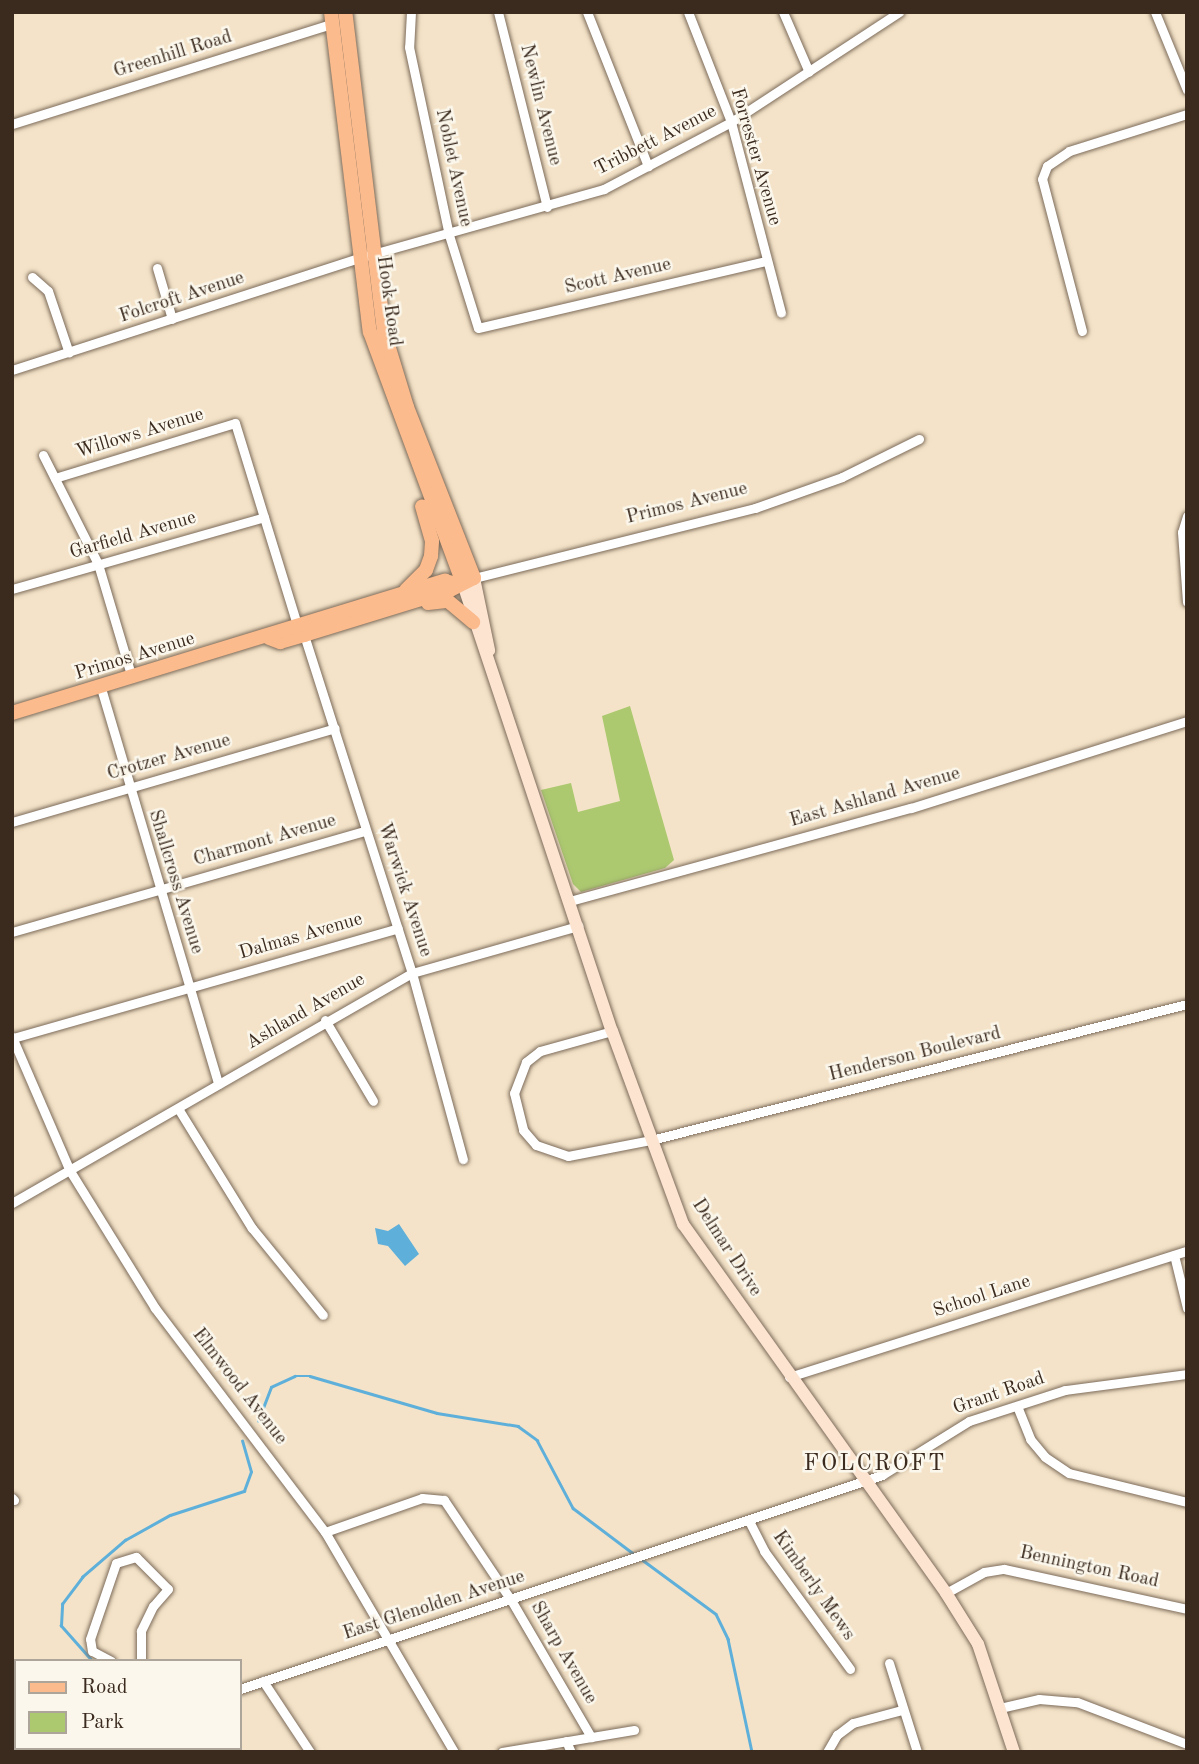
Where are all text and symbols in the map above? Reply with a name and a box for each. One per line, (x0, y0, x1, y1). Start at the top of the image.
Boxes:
street label: Greenhill Road (111, 26, 235, 84)
street label: Newlin Avenue (514, 42, 566, 168)
street label: Forrester Avenue (724, 85, 786, 229)
street label: Tribbett Avenue (591, 101, 721, 181)
street label: Noblet Avenue (429, 107, 477, 229)
street label: Hook Road (370, 254, 406, 348)
street label: Scott Avenue (563, 254, 673, 300)
street label: Folcroft Avenue (117, 267, 247, 329)
street label: Willows Avenue (73, 404, 207, 464)
street label: Primos Avenue (624, 478, 750, 530)
street label: Garfield Avenue (67, 507, 199, 565)
street label: Primos Avenue (72, 628, 198, 686)
street label: Crotzer Avenue (105, 730, 233, 786)
street label: East Ashland Avenue (787, 763, 963, 833)
street label: Shallcross Avenue (142, 807, 208, 957)
street label: Charmont Avenue (191, 810, 339, 872)
street label: Warwick Avenue (372, 820, 436, 960)
street label: Dalmas Avenue (236, 908, 366, 966)
street label: Ashland Avenue (243, 969, 369, 1055)
street label: Henderson Boulevard (826, 1023, 1004, 1087)
street label: Delmar Drive (686, 1195, 766, 1301)
street label: School Lane (931, 1271, 1033, 1323)
street label: Elmwood Avenue (186, 1324, 292, 1450)
street label: Grant Road (950, 1368, 1048, 1420)
district label: FOLCROFT (804, 1450, 946, 1478)
street label: Kimberly Mews (767, 1527, 859, 1645)
street label: Bennington Road (1017, 1542, 1161, 1594)
street label: East Glenolden Avenue (340, 1566, 528, 1646)
street label: Sharp Avenue (524, 1598, 602, 1708)
legend (14, 1659, 242, 1750)
text: Road (81, 1677, 128, 1698)
text: Park (81, 1712, 124, 1733)

